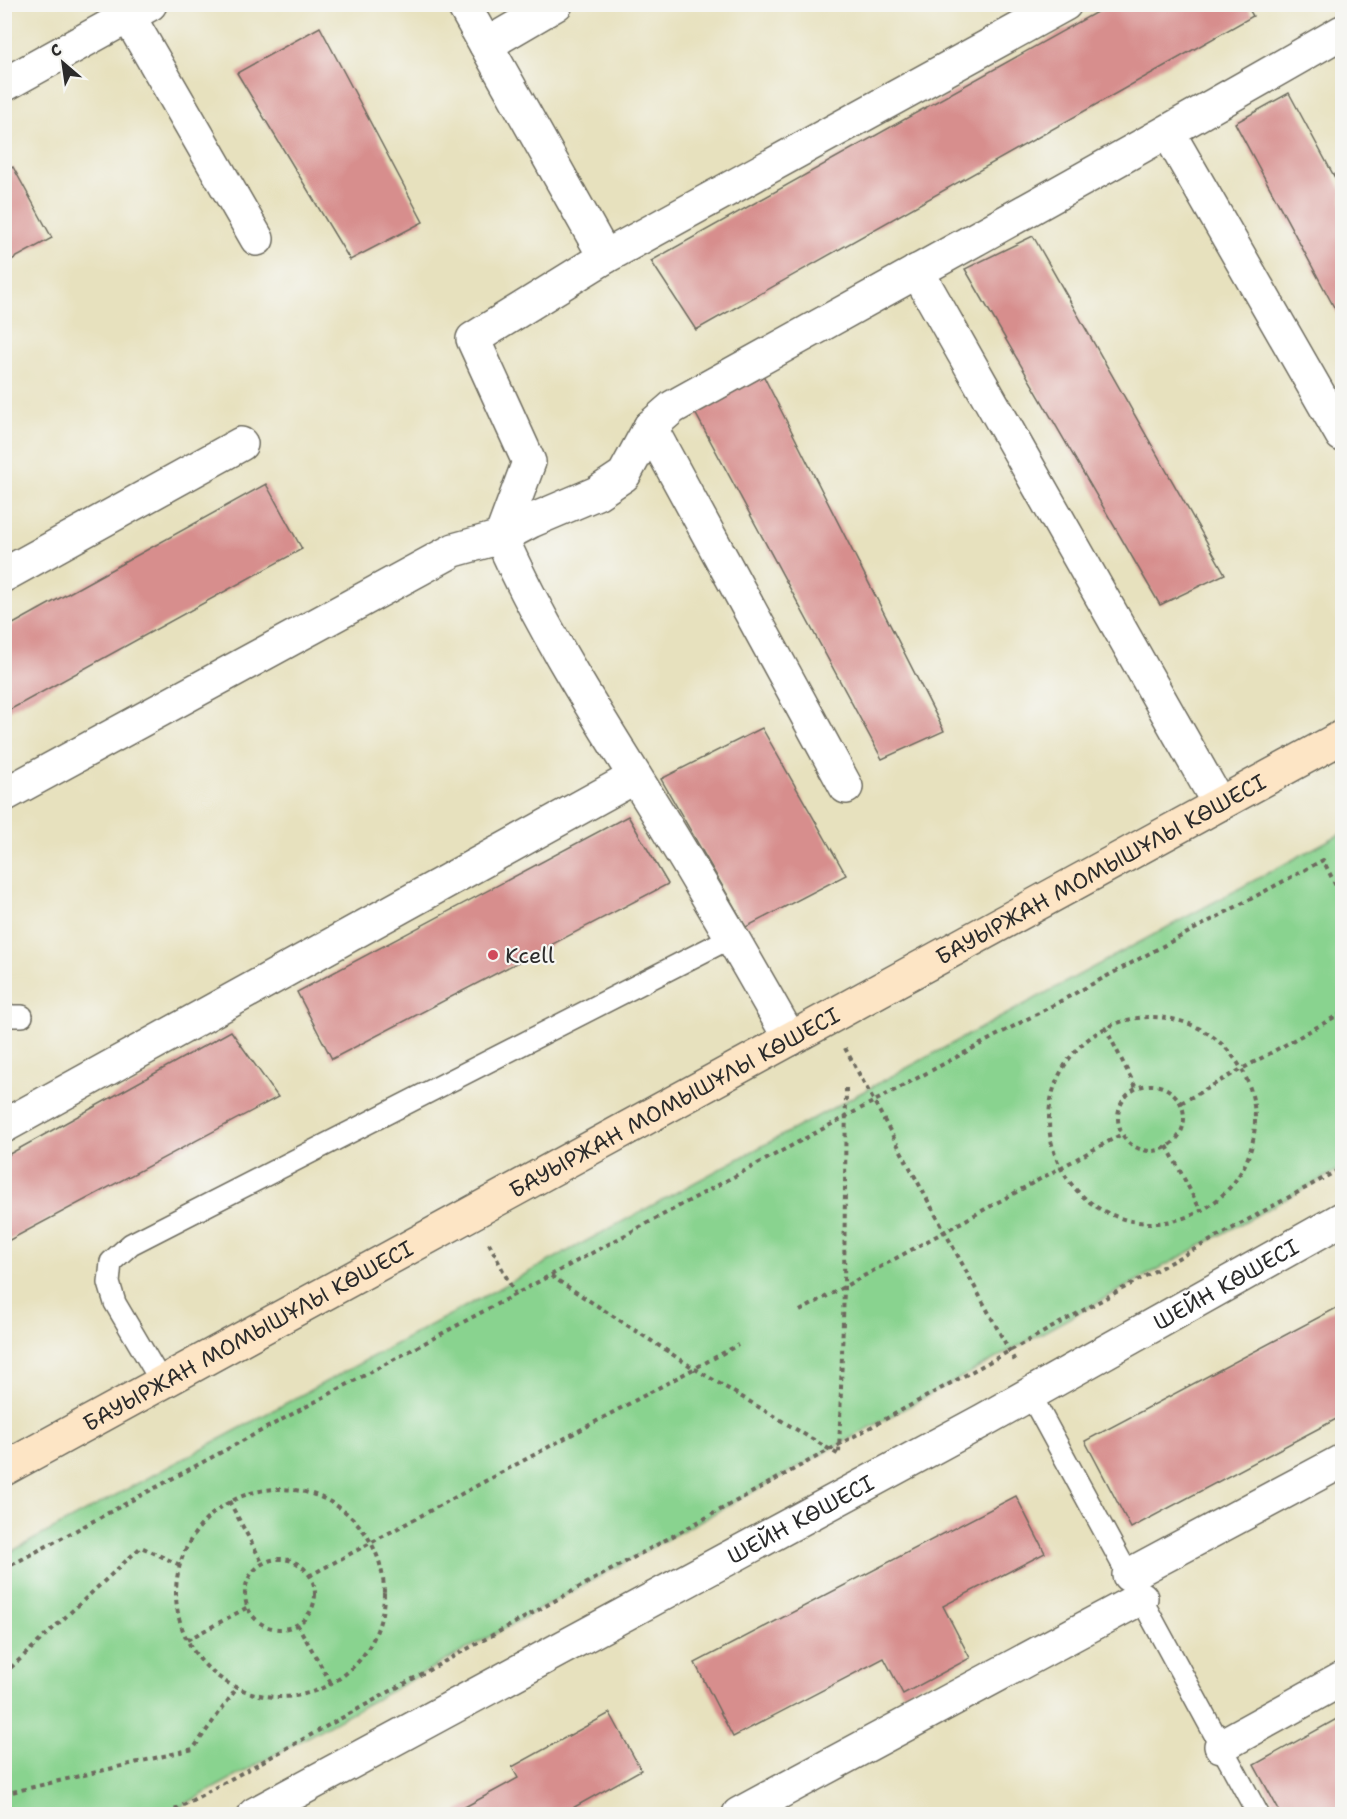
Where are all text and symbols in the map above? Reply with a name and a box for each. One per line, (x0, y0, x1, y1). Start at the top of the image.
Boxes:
north arrow (33, 33, 93, 93)
text: С (47, 39, 66, 62)
street label: БАУЫРЖАН МОМЫШҰЛЫ КӨШЕСІ (930, 767, 1271, 971)
place label: Kcell (505, 941, 555, 970)
marker: Kcell (486, 948, 500, 962)
street label: БАУЫРЖАН МОМЫШҰЛЫ КӨШЕСІ (504, 1000, 844, 1204)
street label: ШЕЙН КӨШЕСІ (1148, 1232, 1304, 1337)
street label: БАУЫРЖАН МОМЫШҰЛЫ КӨШЕСІ (78, 1234, 418, 1438)
street label: ШЕЙН КӨШЕСІ (722, 1468, 879, 1571)

